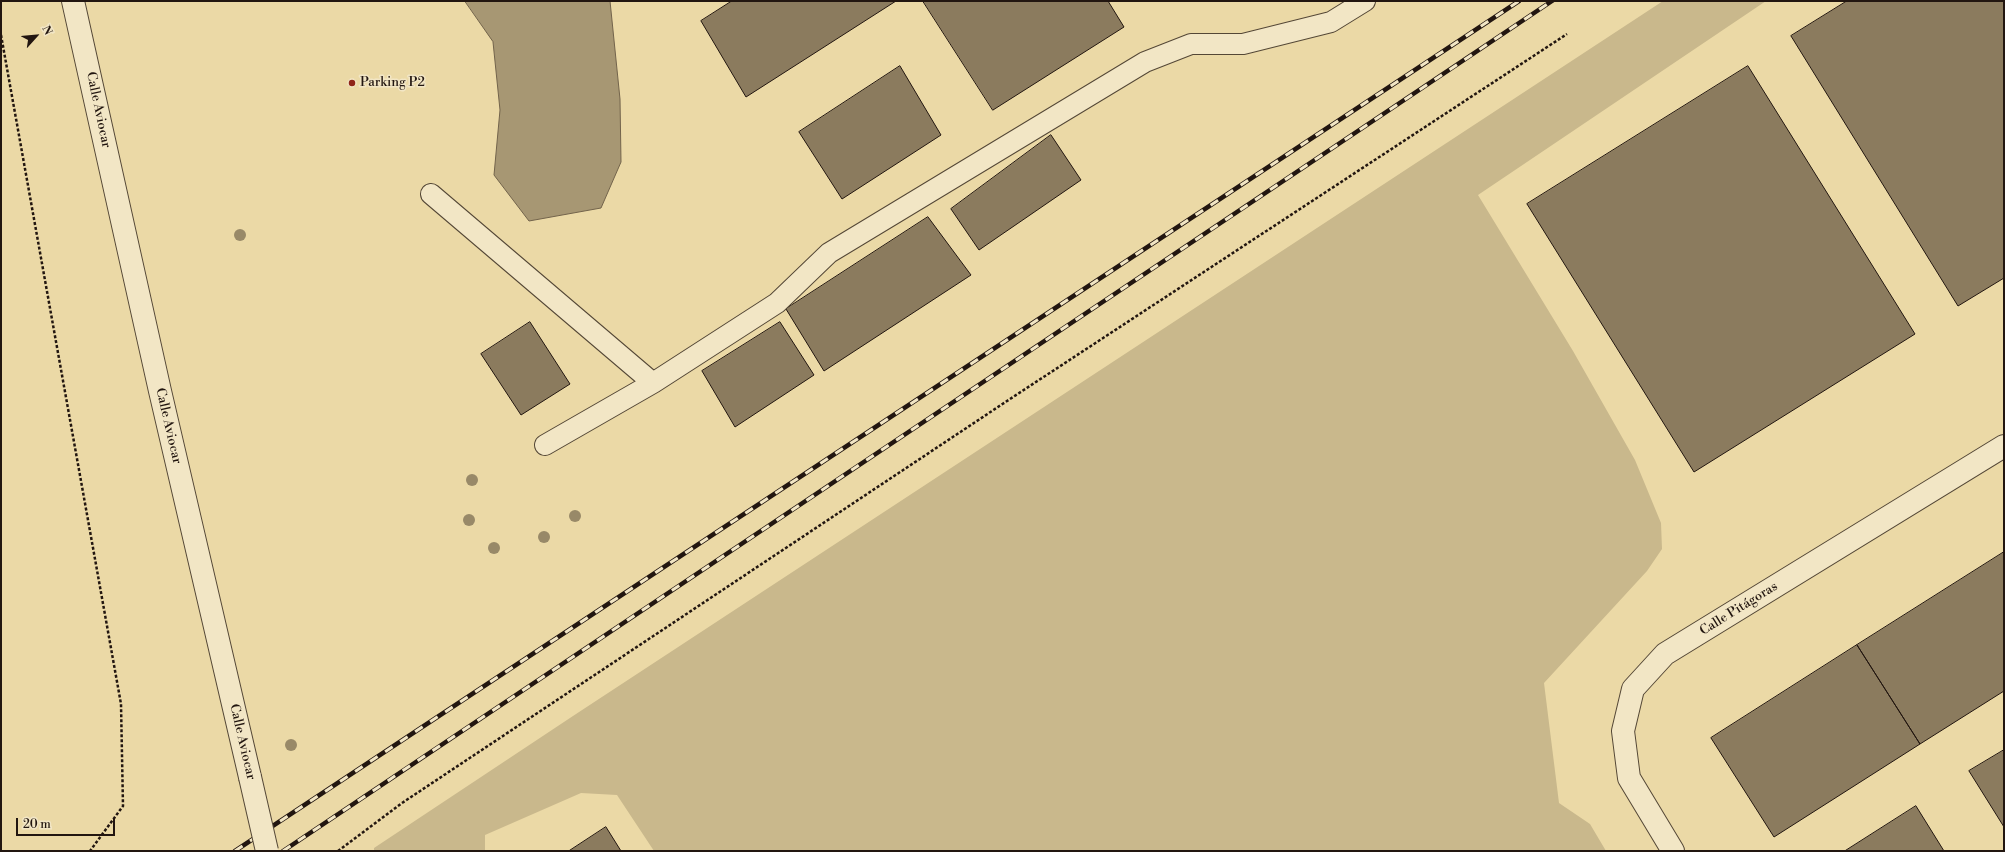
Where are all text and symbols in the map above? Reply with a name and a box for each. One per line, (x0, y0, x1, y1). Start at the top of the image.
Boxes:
north arrow (16, 16, 56, 56)
text: N (38, 23, 55, 38)
street label: Calle Aviocar (82, 70, 114, 150)
place label: Parking P2 (360, 75, 425, 91)
marker: Parking P2 (347, 78, 357, 88)
street label: Calle Aviocar (152, 386, 184, 466)
street label: Calle Pitágoras (1697, 579, 1781, 639)
street label: Calle Aviocar (226, 702, 258, 782)
scale bar (18, 810, 117, 836)
text: 20 m (23, 817, 51, 832)

